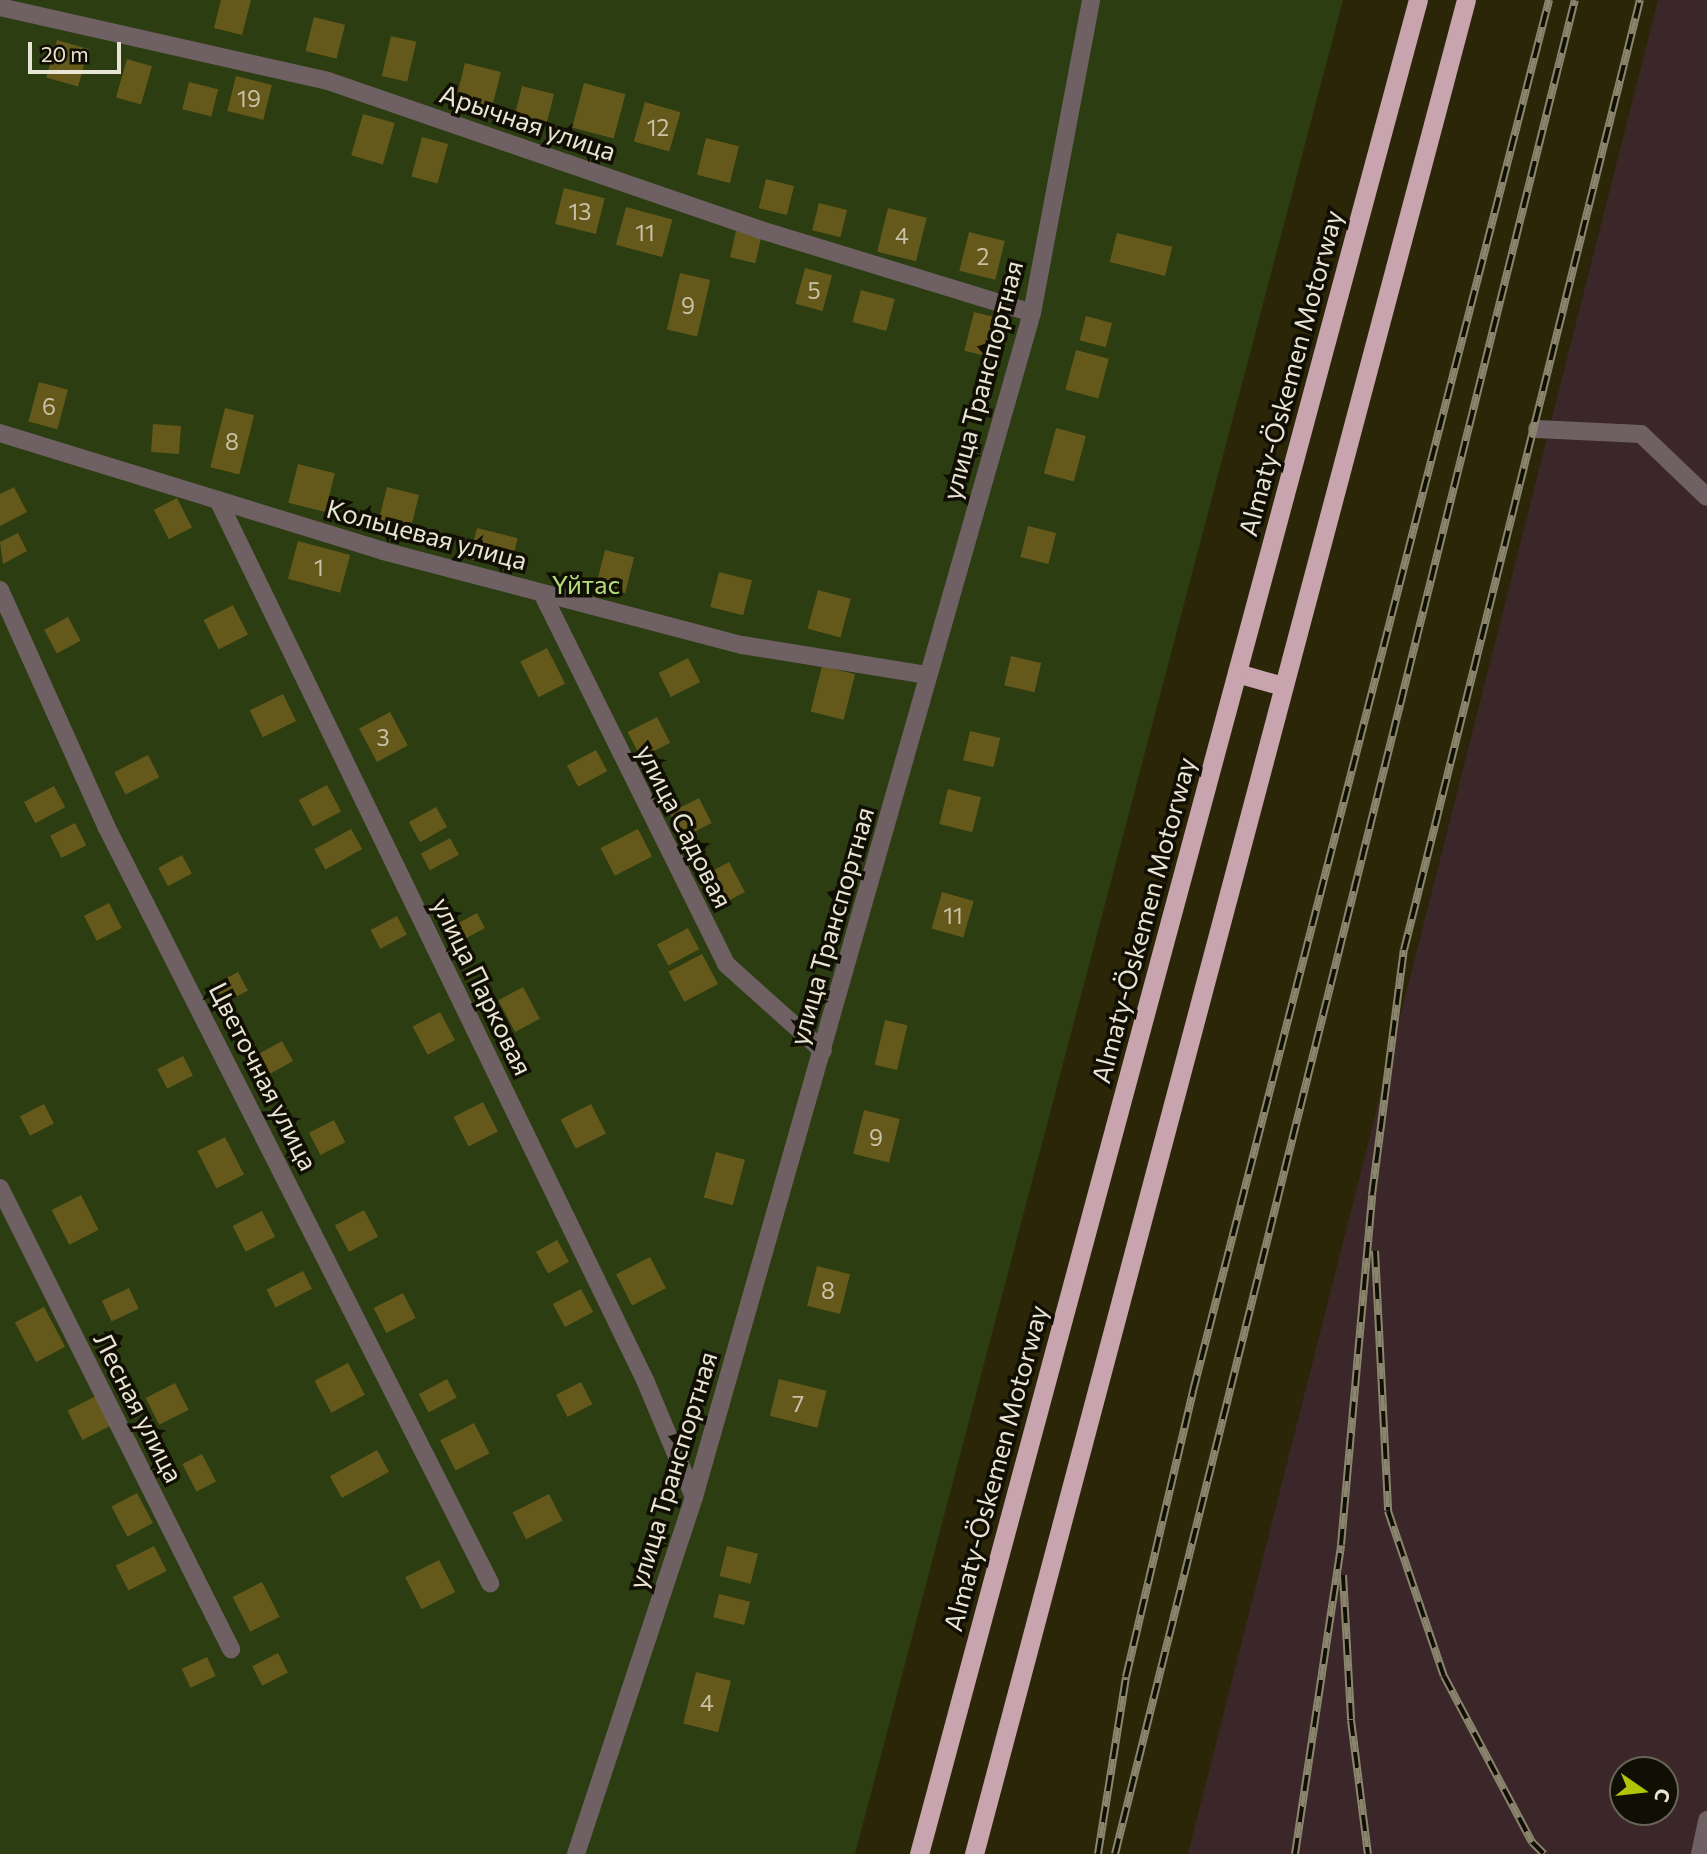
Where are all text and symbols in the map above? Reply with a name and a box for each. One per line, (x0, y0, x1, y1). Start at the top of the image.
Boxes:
scale bar (32, 28, 124, 72)
text: 20 m (41, 41, 89, 66)
street label: Арычная улица (436, 77, 620, 167)
house number: 19 (237, 84, 261, 112)
house number: 12 (647, 113, 669, 141)
house number: 13 (569, 197, 591, 225)
street label: Almaty-Öskemen Motorway (1231, 207, 1349, 539)
house number: 11 (635, 218, 655, 246)
house number: 4 (895, 221, 909, 249)
house number: 2 (977, 242, 989, 270)
street label: улица Транспортная (935, 257, 1029, 503)
house number: 5 (807, 276, 821, 304)
house number: 9 (681, 291, 695, 319)
house number: 6 (42, 392, 56, 420)
house number: 8 (225, 427, 239, 455)
street label: Кольцевая улица (323, 492, 531, 576)
house number: 1 (314, 553, 324, 581)
park label: Үйтас (552, 568, 620, 600)
house number: 3 (376, 723, 390, 751)
street label: улица Садовая (630, 739, 740, 913)
street label: Almaty-Öskemen Motorway (1084, 754, 1202, 1086)
street label: улица Транспортная (782, 803, 880, 1049)
street label: улица Парковая (426, 892, 540, 1080)
house number: 11 (943, 901, 963, 929)
street label: Цветочная улица (203, 977, 325, 1175)
house number: 9 (869, 1123, 883, 1151)
house number: 8 (821, 1276, 835, 1304)
street label: Almaty-Öskemen Motorway (936, 1302, 1054, 1634)
street label: Лесная улица (88, 1327, 190, 1487)
street label: улица Транспортная (621, 1348, 723, 1592)
house number: 7 (792, 1389, 804, 1417)
house number: 4 (700, 1688, 714, 1716)
north arrow (1609, 1756, 1679, 1826)
text: С (1650, 1787, 1676, 1805)

